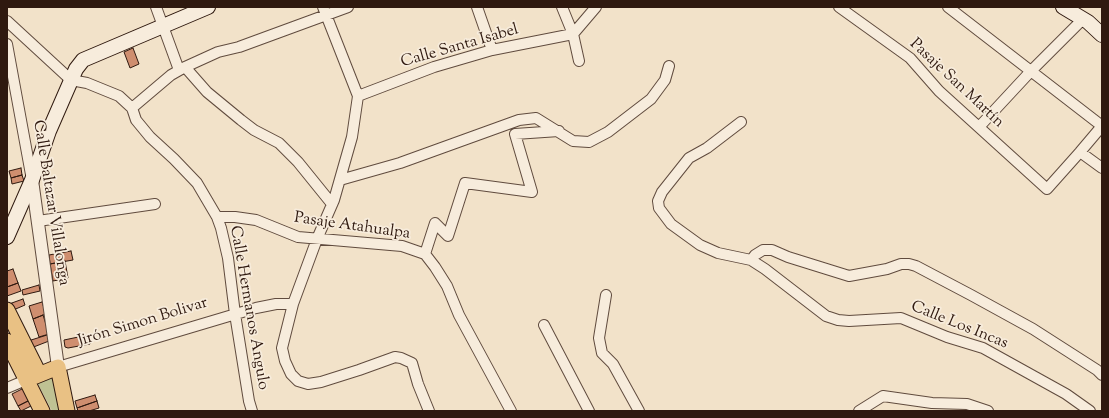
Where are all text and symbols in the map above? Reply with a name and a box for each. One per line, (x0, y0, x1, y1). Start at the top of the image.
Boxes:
street label: Calle Santa Isabel (399, 21, 521, 73)
street label: Pasaje San Martín (905, 35, 1007, 133)
street label: Calle Baltazar Villalonga (27, 119, 73, 287)
street label: Pasaje Atahualpa (293, 209, 411, 245)
street label: Calle Hermanos Angulo (224, 224, 272, 392)
street label: Jirón Simon Bolivar (76, 294, 210, 352)
street label: Calle Los Incas (908, 298, 1010, 354)

